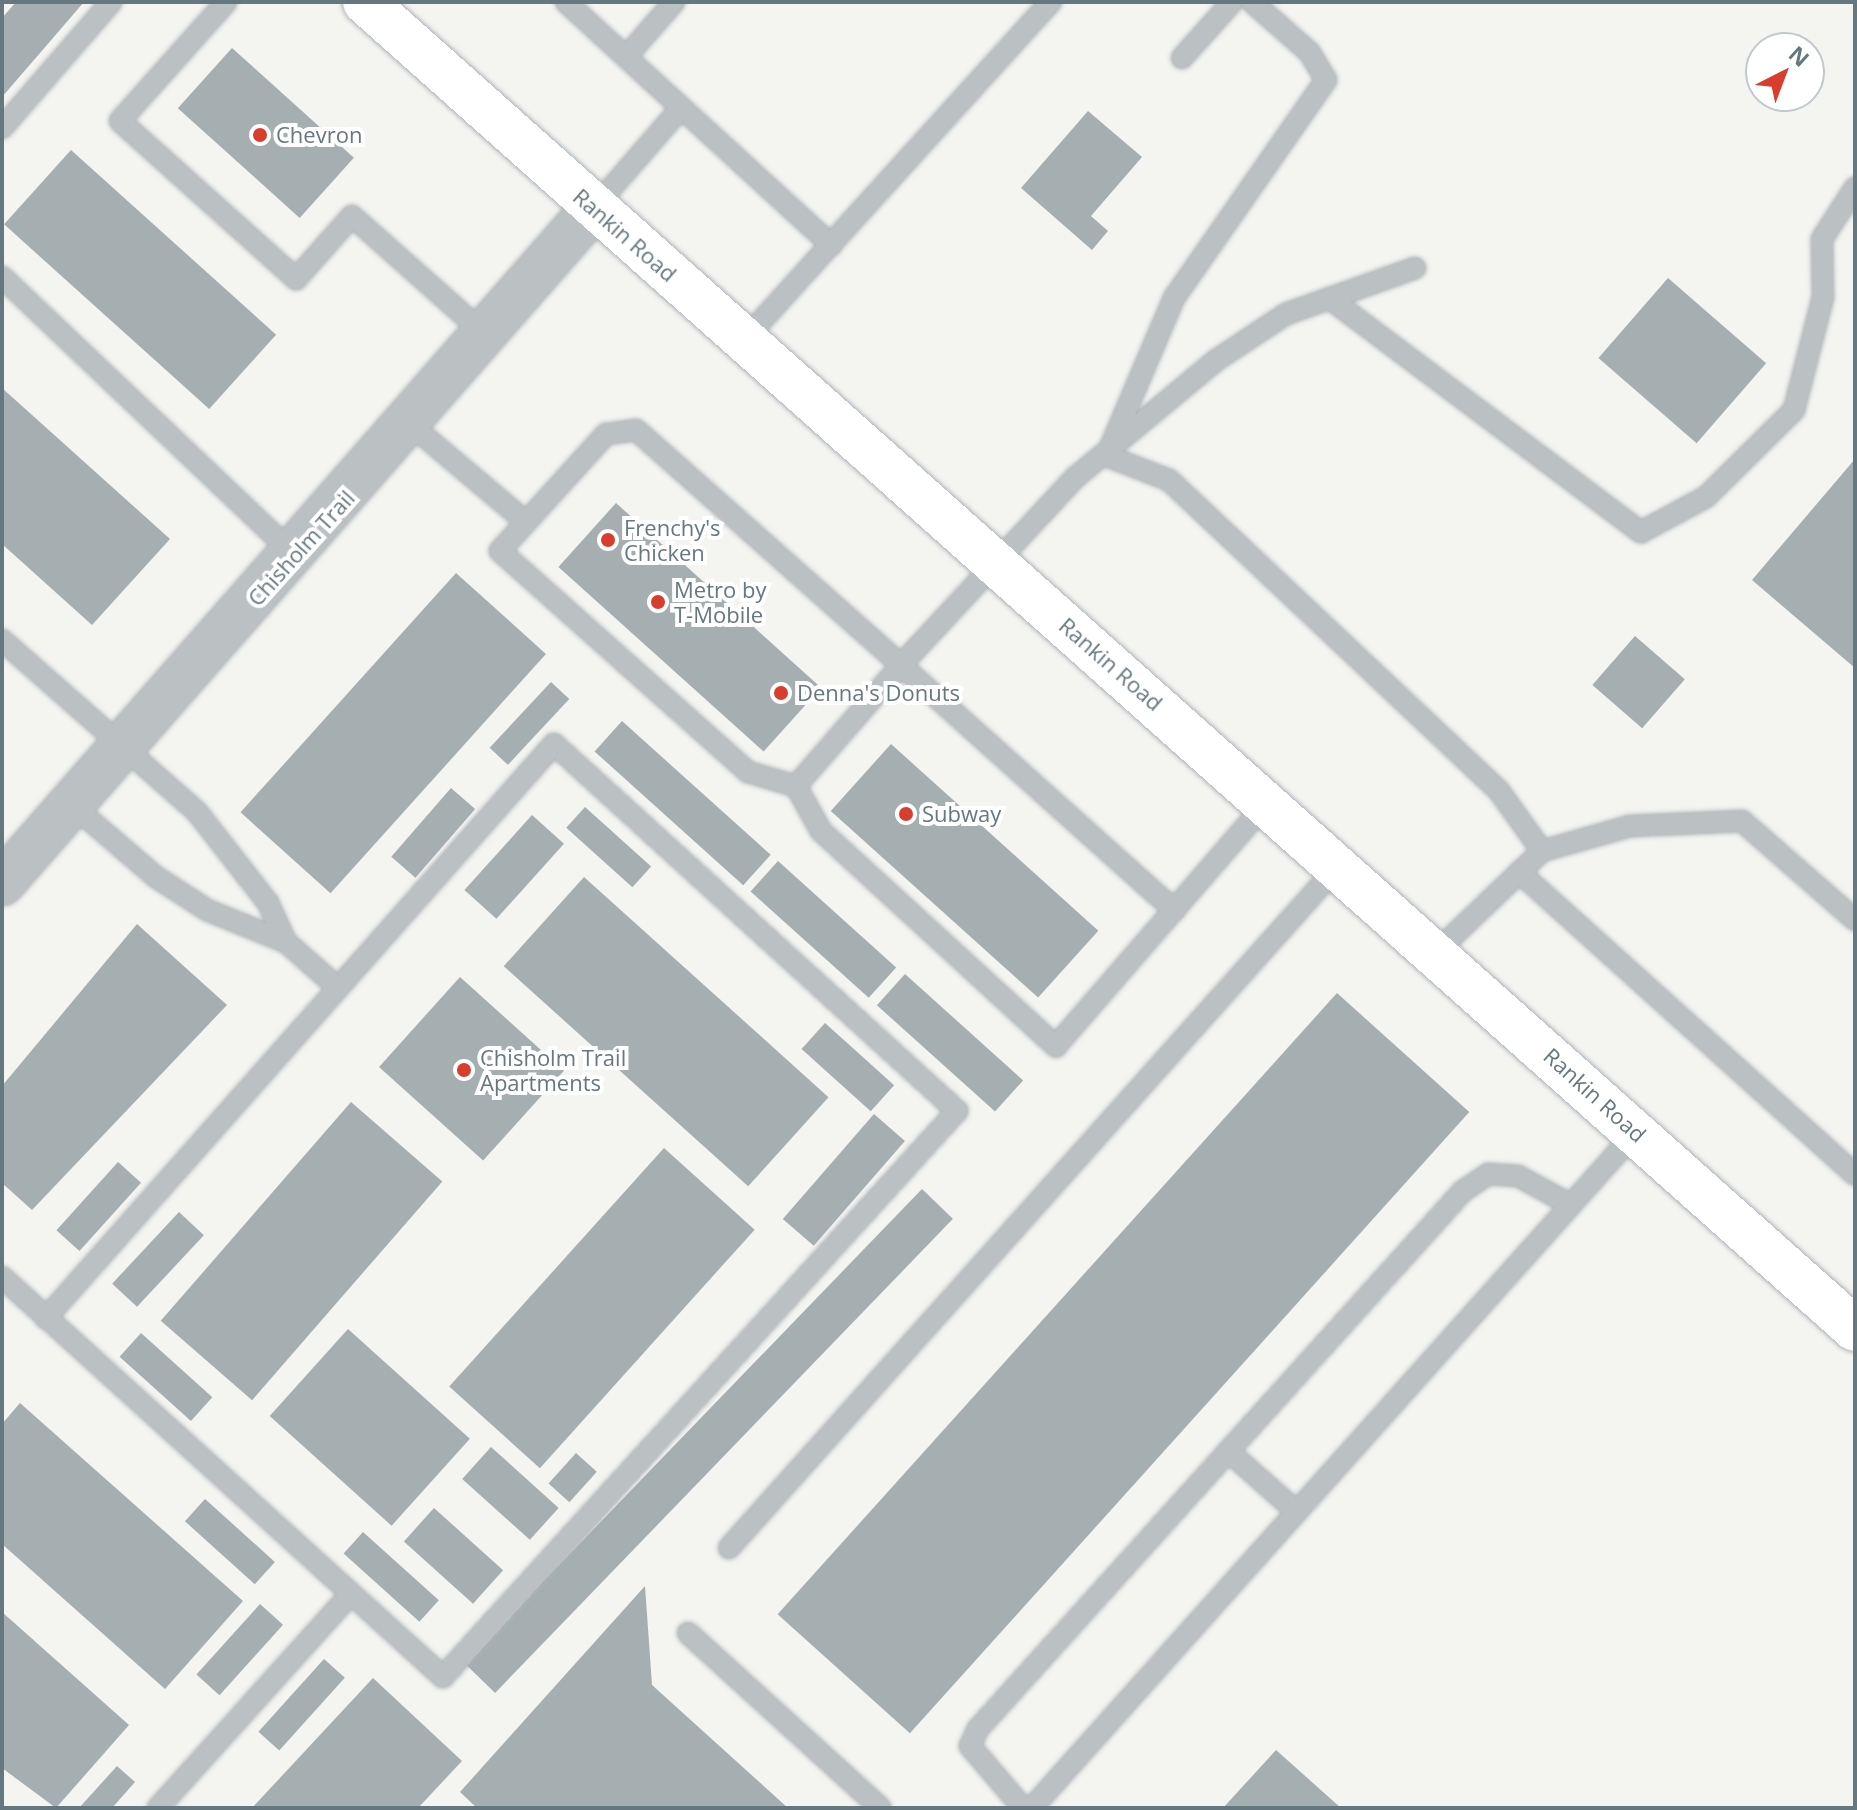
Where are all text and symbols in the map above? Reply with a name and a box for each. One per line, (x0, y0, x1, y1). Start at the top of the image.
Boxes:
north arrow (1745, 32, 1825, 112)
text: N (1783, 39, 1816, 73)
place label: Chevron (276, 122, 362, 148)
marker: Chevron (251, 126, 269, 144)
street label: Rankin Road (568, 183, 682, 287)
street label: Chisholm Trail (242, 485, 360, 611)
place label: Frenchy's Chicken (624, 514, 721, 566)
marker: Frenchy's Chicken (599, 531, 617, 549)
place label: Metro by T-Mobile (674, 576, 766, 628)
marker: Metro by T-Mobile (649, 593, 667, 611)
street label: Rankin Road (1054, 612, 1168, 716)
place label: Denna's Donuts (797, 680, 960, 706)
marker: Denna's Donuts (772, 684, 790, 702)
place label: Subway (922, 801, 1001, 827)
marker: Subway (897, 805, 915, 823)
street label: Rankin Road (1539, 1042, 1651, 1148)
place label: Chisholm Trail Apartments (480, 1044, 626, 1096)
marker: Chisholm Trail Apartments (455, 1061, 473, 1079)

